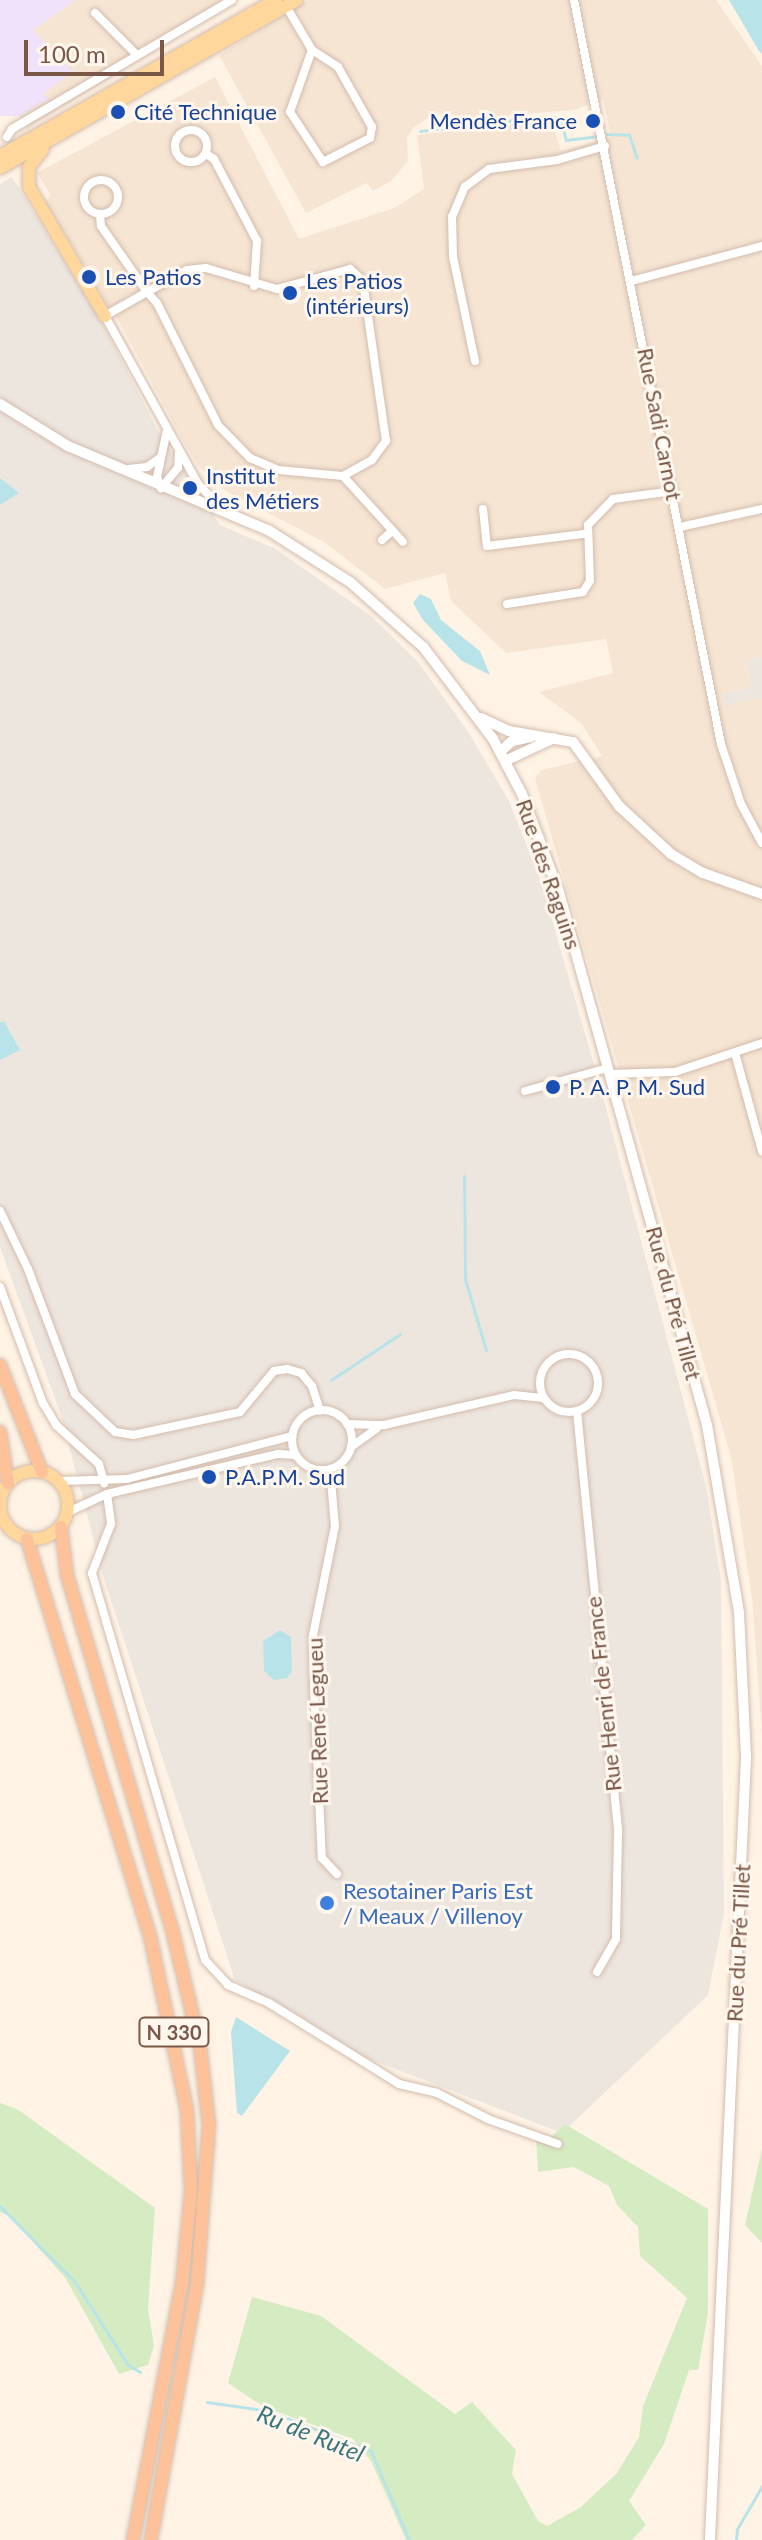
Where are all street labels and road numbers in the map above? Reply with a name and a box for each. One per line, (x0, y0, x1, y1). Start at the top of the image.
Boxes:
street label: Rue Sadi Carnot (632, 345, 688, 503)
street label: Rue des Raguins (511, 795, 587, 953)
street label: Rue du Pré Tillet (641, 1223, 707, 1383)
street label: Rue Henri de France (580, 1595, 626, 1793)
street label: Rue René Legueu (301, 1637, 333, 1805)
street label: Rue du Pré Tillet (721, 1863, 755, 2023)
road number: N 330 (138, 2016, 210, 2048)

